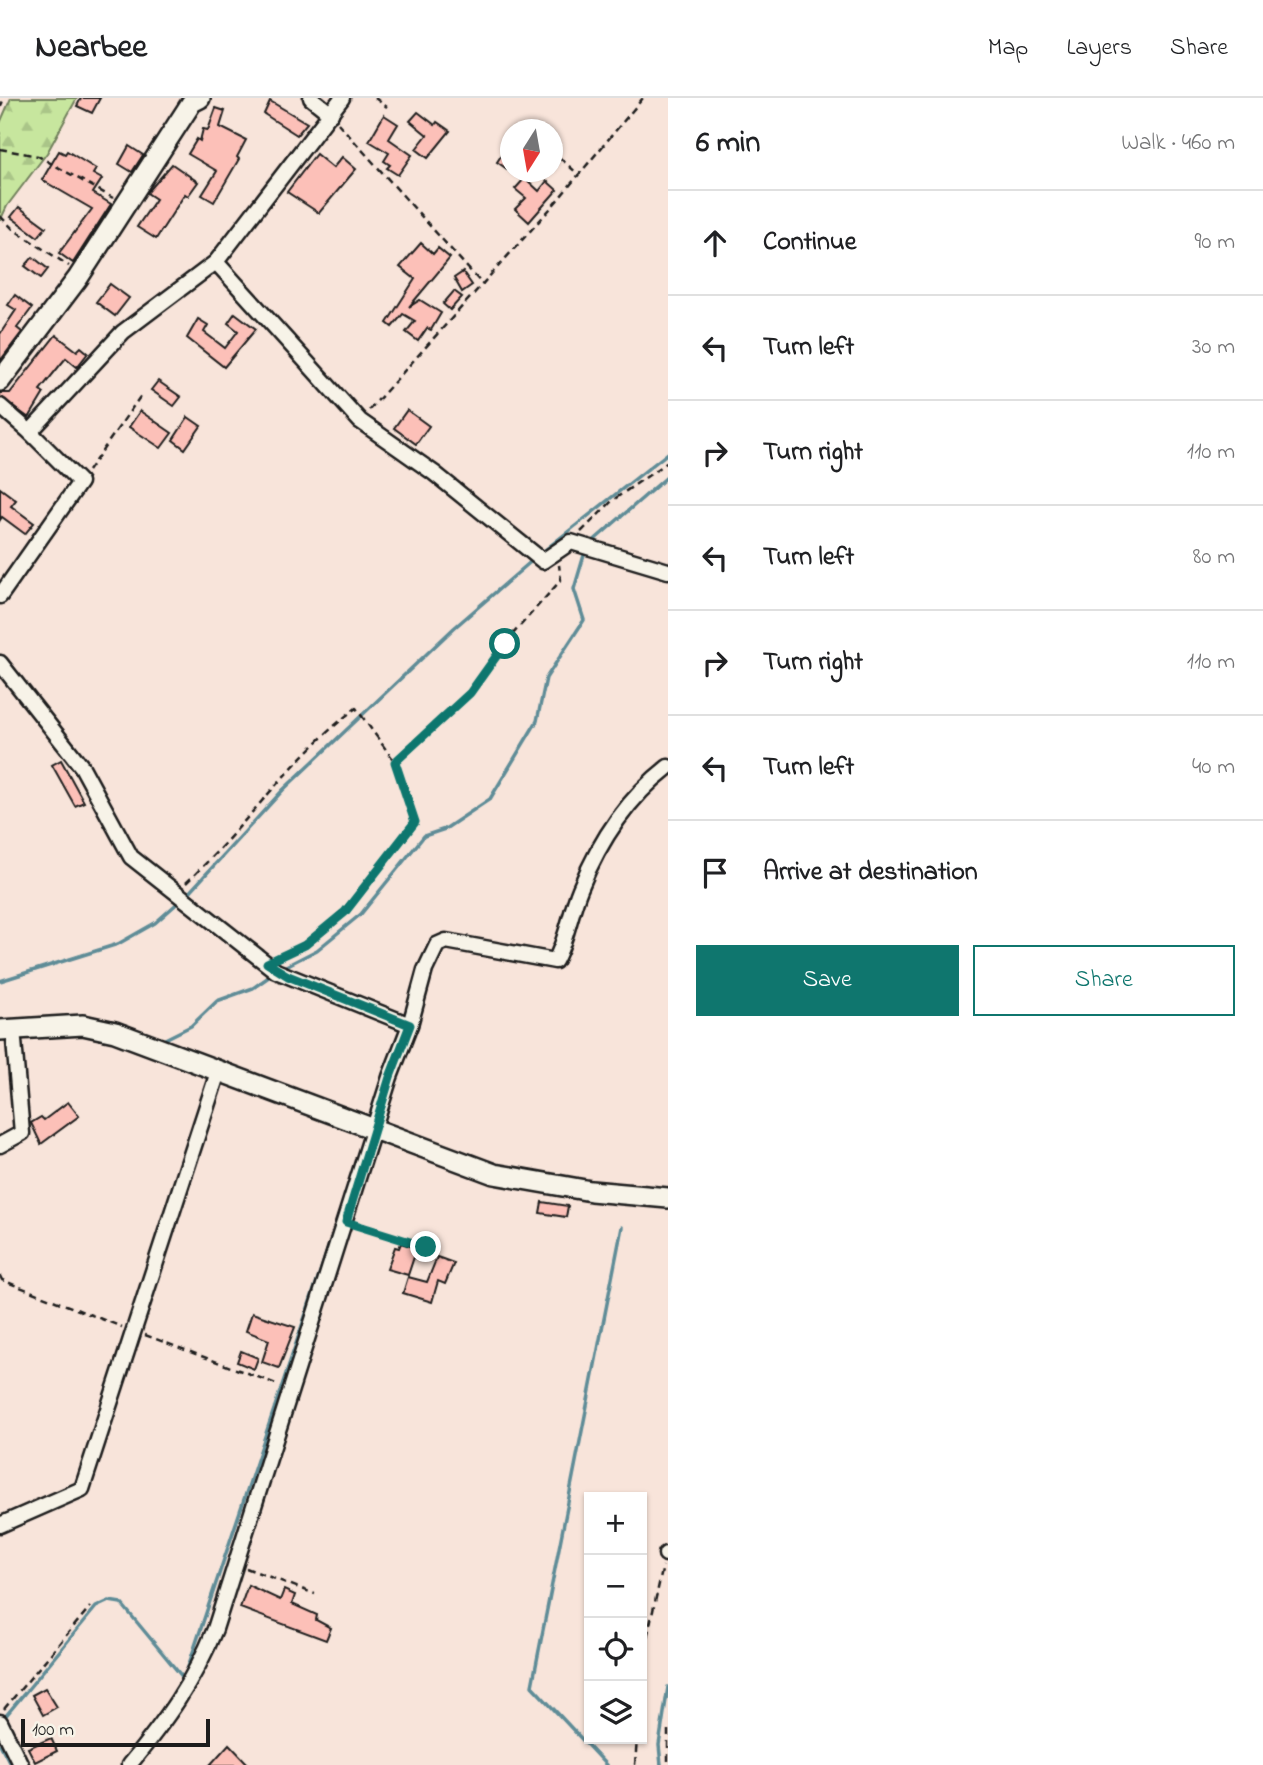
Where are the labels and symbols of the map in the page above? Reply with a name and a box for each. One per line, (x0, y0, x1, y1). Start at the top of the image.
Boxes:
north arrow (500, 119, 563, 182)
route start (489, 628, 520, 659)
route end (410, 1231, 441, 1262)
scale bar (21, 1716, 210, 1748)

